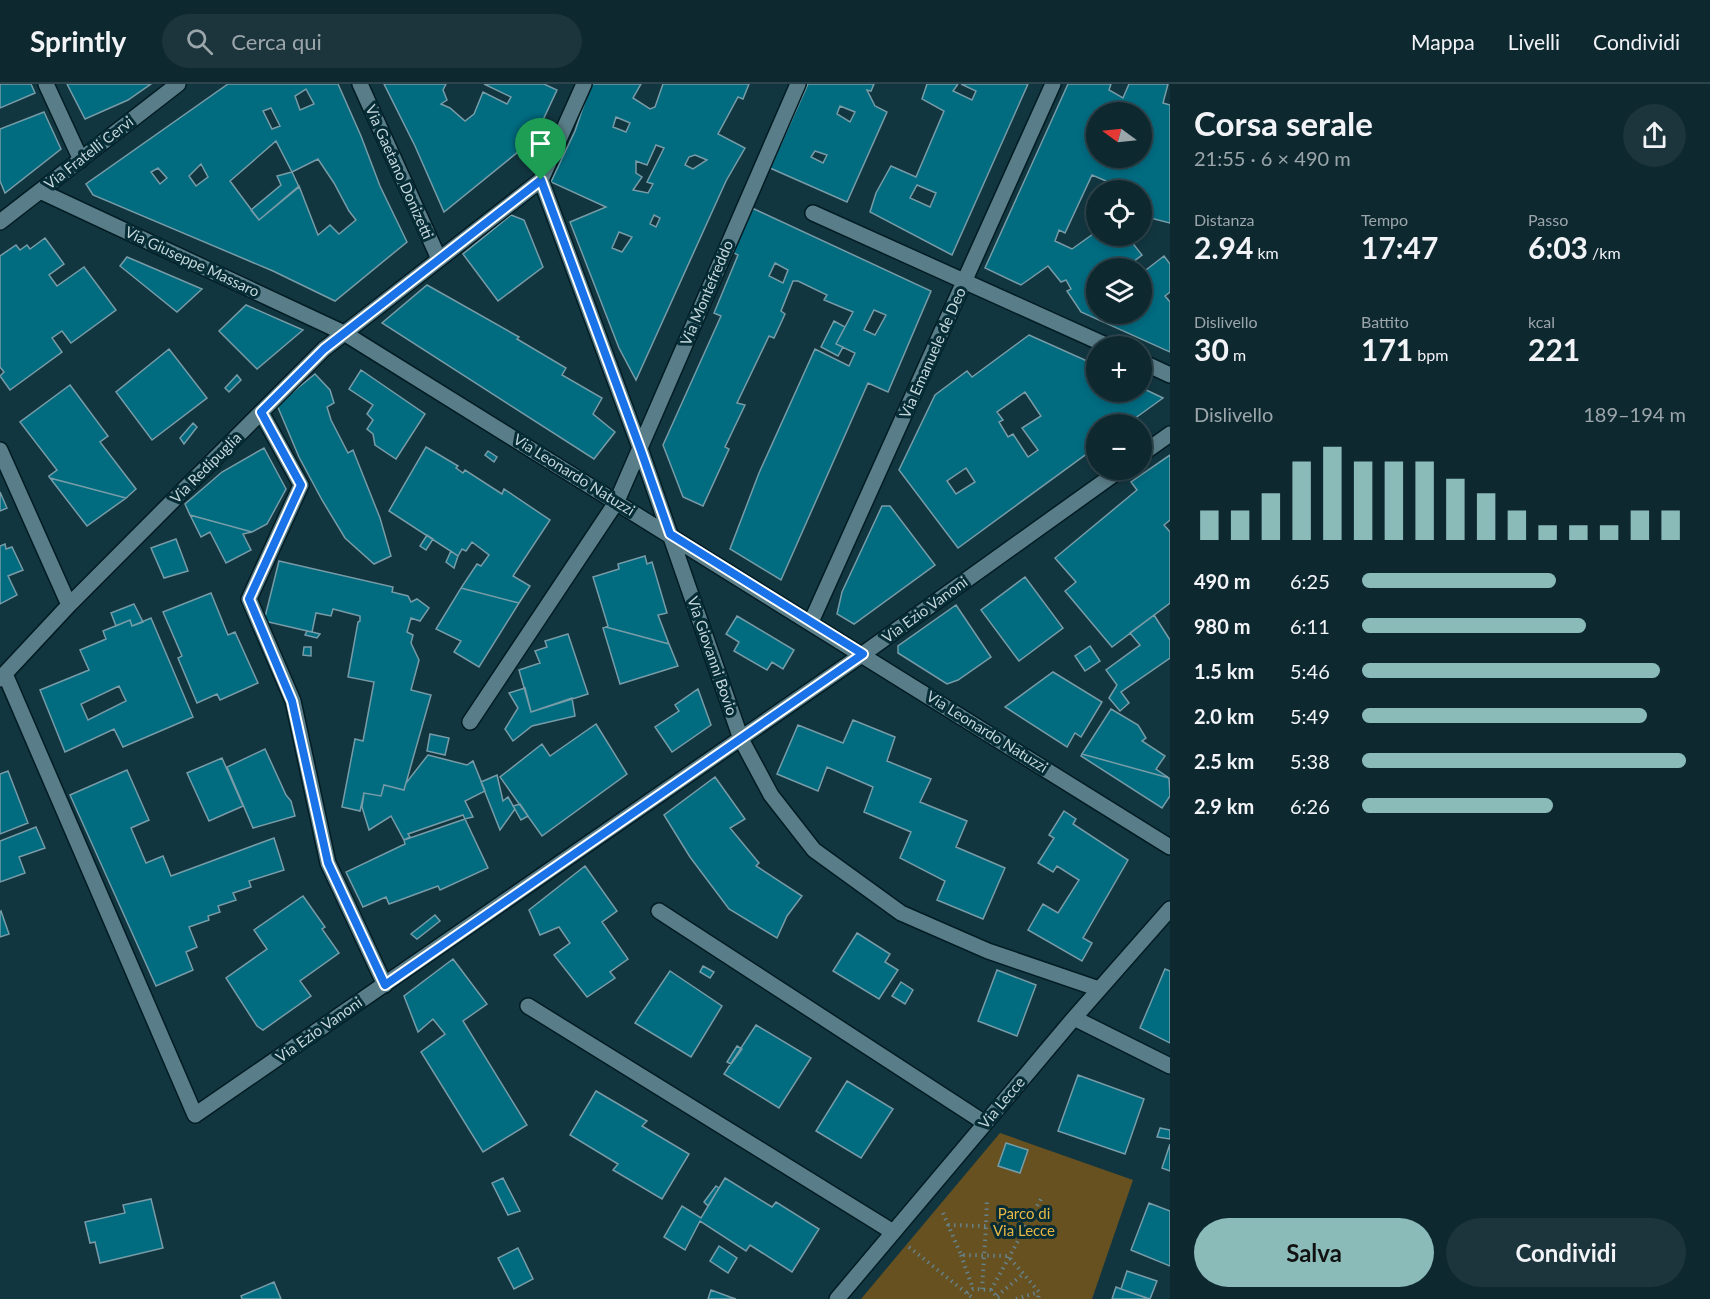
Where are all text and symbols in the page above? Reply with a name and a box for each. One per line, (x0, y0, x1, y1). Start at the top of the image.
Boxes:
search box (162, 14, 582, 68)
text: Sprintly (30, 24, 126, 58)
icon: search (183, 25, 216, 58)
text: Cerca qui (231, 28, 322, 55)
text: Mappa (1411, 29, 1475, 54)
text: Livelli (1508, 29, 1560, 54)
text: Condividi (1593, 29, 1680, 54)
street label: Via Gaetano Donizetti (362, 102, 438, 242)
north arrow (1086, 102, 1152, 168)
map controls (1086, 102, 1152, 480)
text: Corsa serale (1194, 103, 1373, 143)
button: share (1623, 104, 1686, 167)
street label: Via Fratelli Cervi (40, 112, 136, 193)
pin (515, 118, 566, 180)
icon: arrive (524, 127, 557, 160)
text: 21:55 · 6 × 490 m (1194, 146, 1351, 170)
button: locate (1086, 180, 1152, 246)
text: Distanza (1194, 210, 1255, 229)
text: Tempo (1361, 210, 1408, 229)
text: Passo (1528, 210, 1568, 229)
street label: Via Giuseppe Massaro (122, 222, 262, 300)
text: 2.94 (1194, 229, 1253, 265)
text: 17:47 (1361, 229, 1438, 265)
text: 6:03 (1528, 229, 1588, 265)
street label: Via Montefreddo (676, 237, 736, 348)
text: km (1253, 243, 1279, 262)
text: /km (1588, 243, 1621, 262)
button: layers (1086, 258, 1152, 324)
street label: Via Emanuele de Deo (895, 284, 969, 421)
text: Dislivello (1194, 312, 1258, 331)
text: Battito (1361, 312, 1409, 331)
text: kcal (1528, 312, 1555, 331)
text: 30 (1194, 331, 1229, 367)
text: 171 (1361, 331, 1413, 367)
text: 221 (1528, 331, 1580, 367)
button: + (1086, 336, 1152, 402)
text: m (1229, 345, 1246, 364)
text: bpm (1413, 345, 1448, 364)
text: Dislivello (1194, 402, 1273, 426)
text: 189–194 m (1583, 402, 1686, 426)
button: − (1086, 414, 1152, 480)
street label: Via Redipuglia (166, 428, 245, 507)
street label: Via Leonardo Natuzzi (510, 429, 639, 519)
text: 490 m (1194, 569, 1250, 593)
text: 6:25 (1290, 569, 1330, 593)
street label: Via Ezio Vanoni (878, 572, 971, 646)
street label: Via Giovanni Bovio (684, 594, 742, 718)
text: 980 m (1194, 614, 1250, 638)
text: 6:11 (1290, 614, 1330, 638)
text: 1.5 km (1194, 659, 1254, 683)
text: 5:46 (1290, 659, 1330, 683)
street label: Via Leonardo Natuzzi (923, 686, 1052, 776)
text: 2.0 km (1194, 704, 1254, 728)
text: 5:49 (1290, 704, 1330, 728)
text: 2.5 km (1194, 749, 1254, 773)
text: 5:38 (1290, 749, 1330, 773)
text: 2.9 km (1194, 794, 1254, 818)
text: 6:26 (1290, 794, 1330, 818)
street label: Via Ezio Vanoni (272, 993, 365, 1066)
street label: Via Lecce (974, 1073, 1028, 1132)
park label: Parco di Via Lecce (993, 1204, 1055, 1239)
button: Salva (1194, 1218, 1434, 1287)
button: Condividi (1446, 1218, 1686, 1287)

